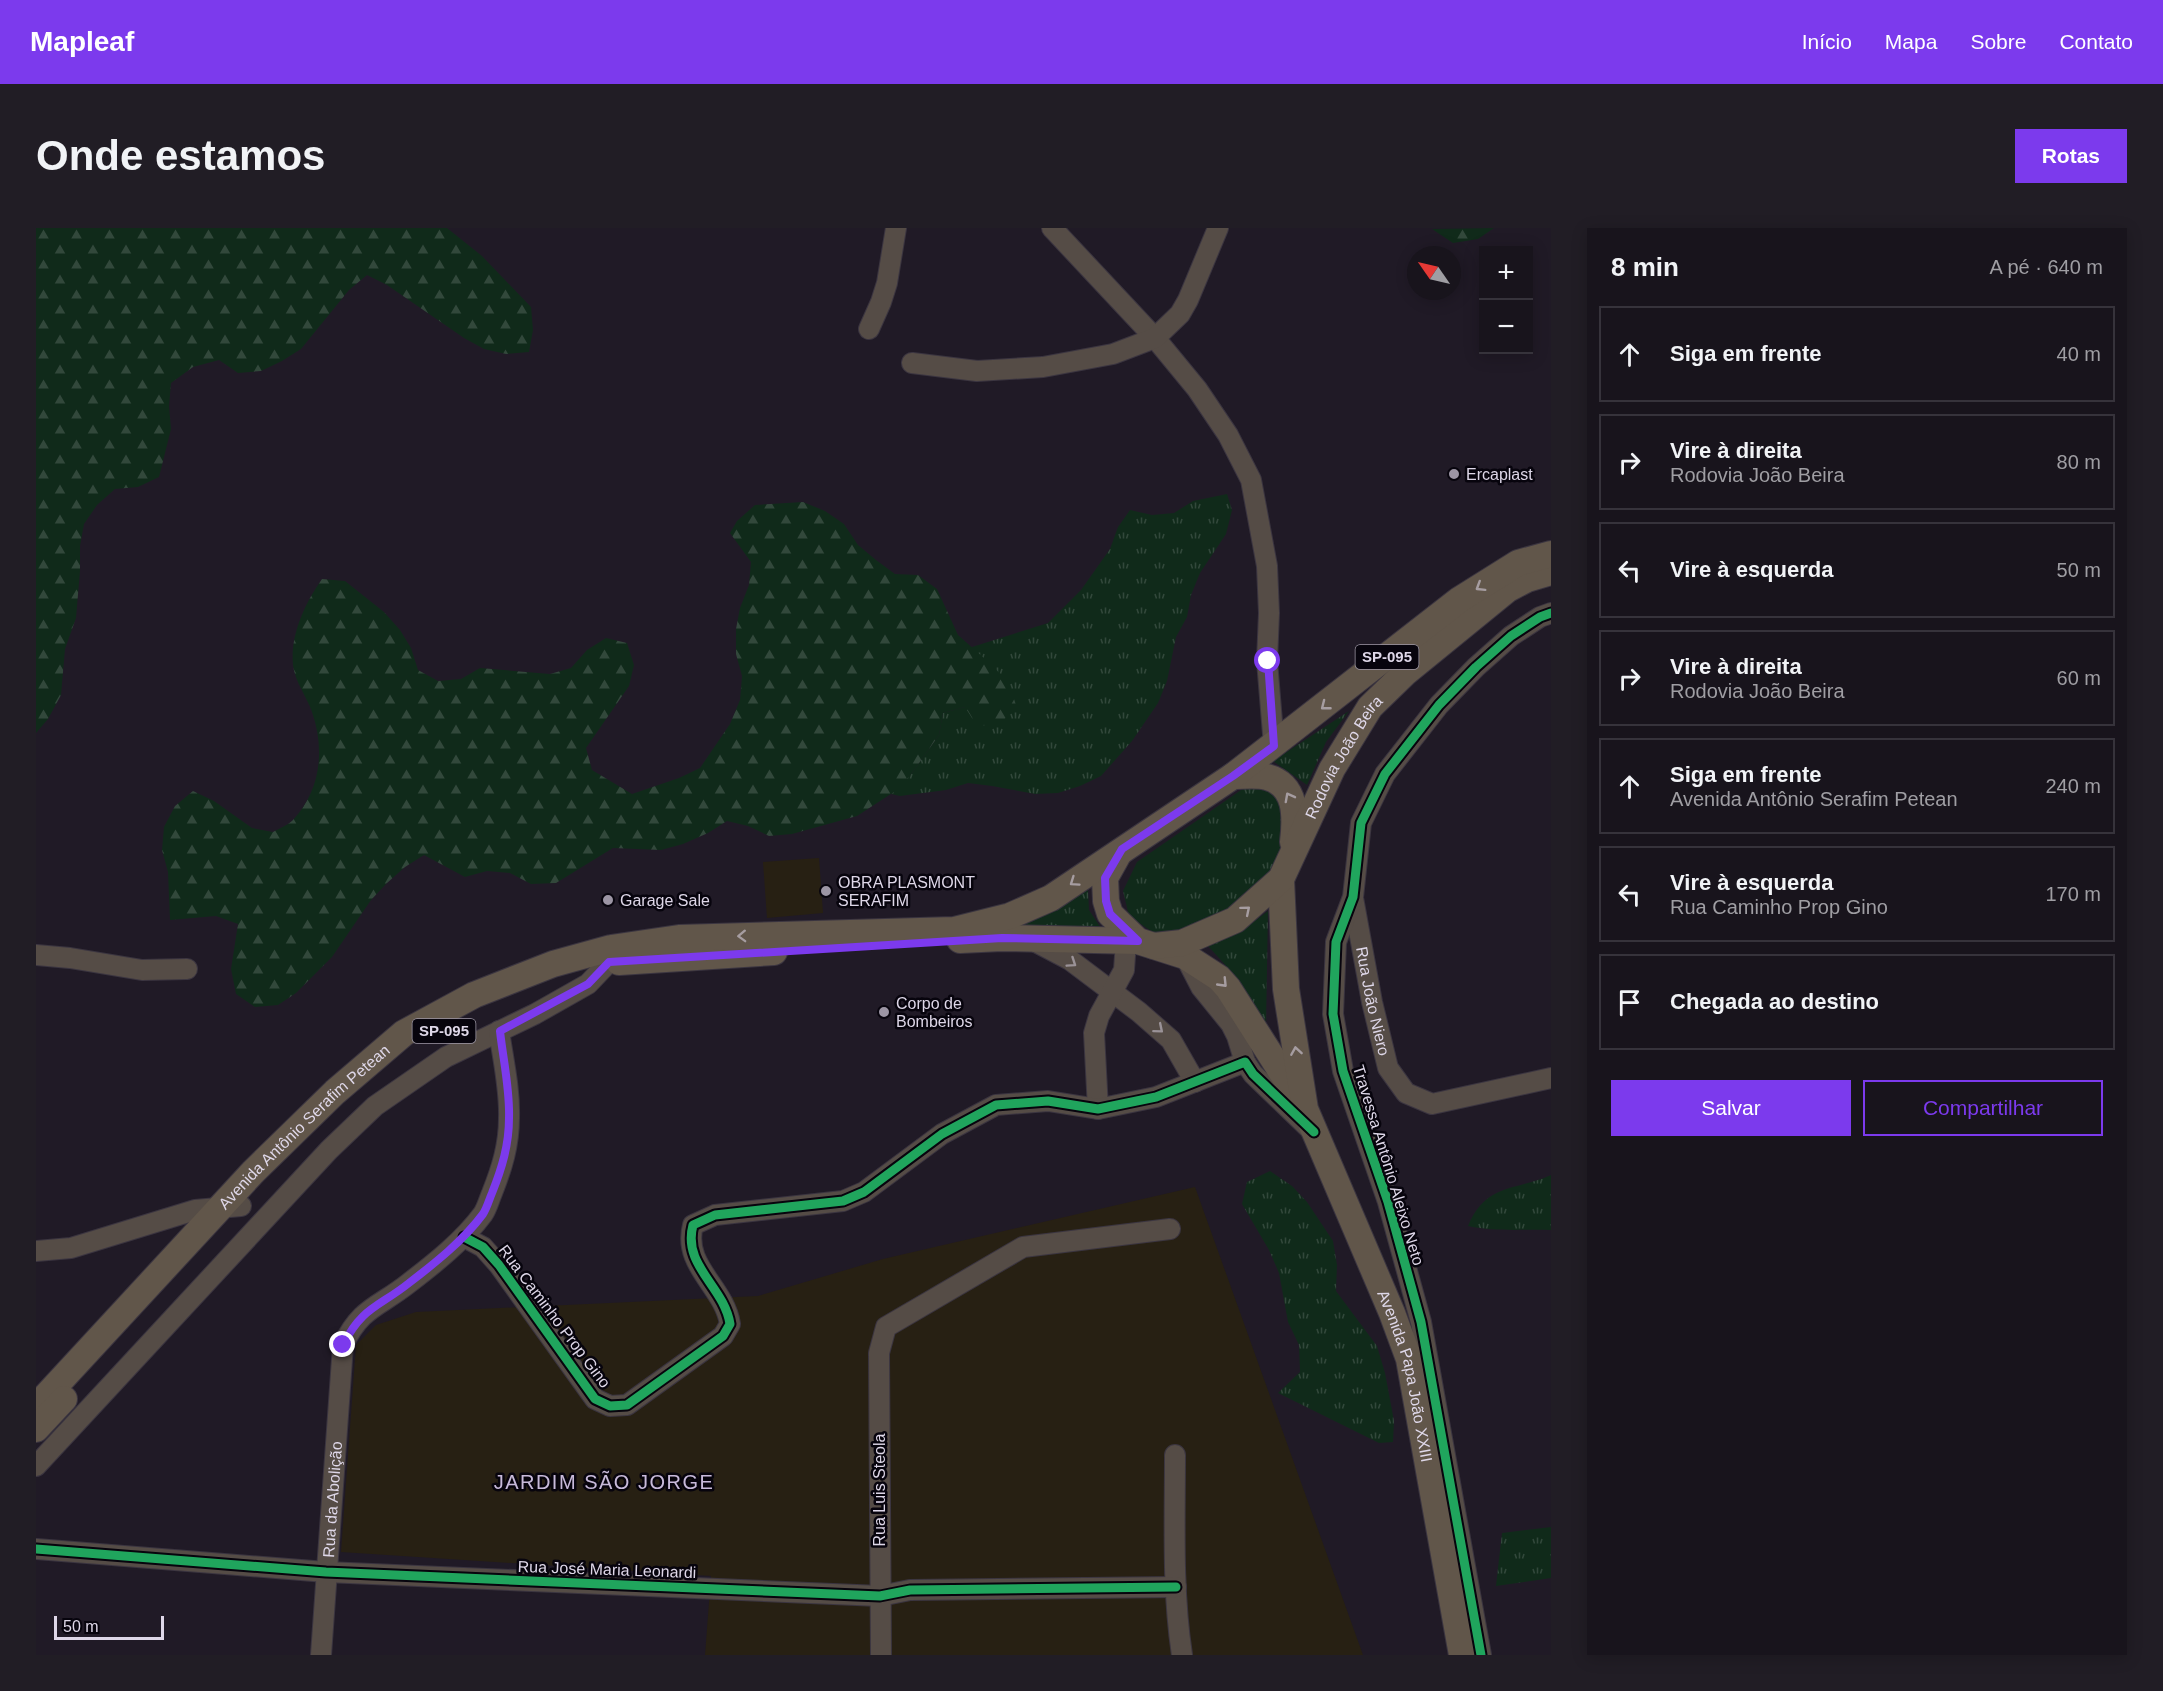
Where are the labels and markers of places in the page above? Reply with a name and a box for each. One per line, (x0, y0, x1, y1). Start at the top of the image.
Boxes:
place label: Ercaplast (1466, 466, 1533, 483)
marker: Ercaplast (1447, 467, 1461, 481)
place label: OBRA PLASMONT SERAFIM (838, 874, 975, 909)
marker: OBRA PLASMONT SERAFIM (819, 884, 833, 898)
place label: Garage Sale (620, 892, 710, 909)
marker: Garage Sale (601, 893, 615, 907)
place label: Corpo de Bombeiros (896, 995, 972, 1030)
marker: Corpo de Bombeiros (877, 1005, 891, 1019)

